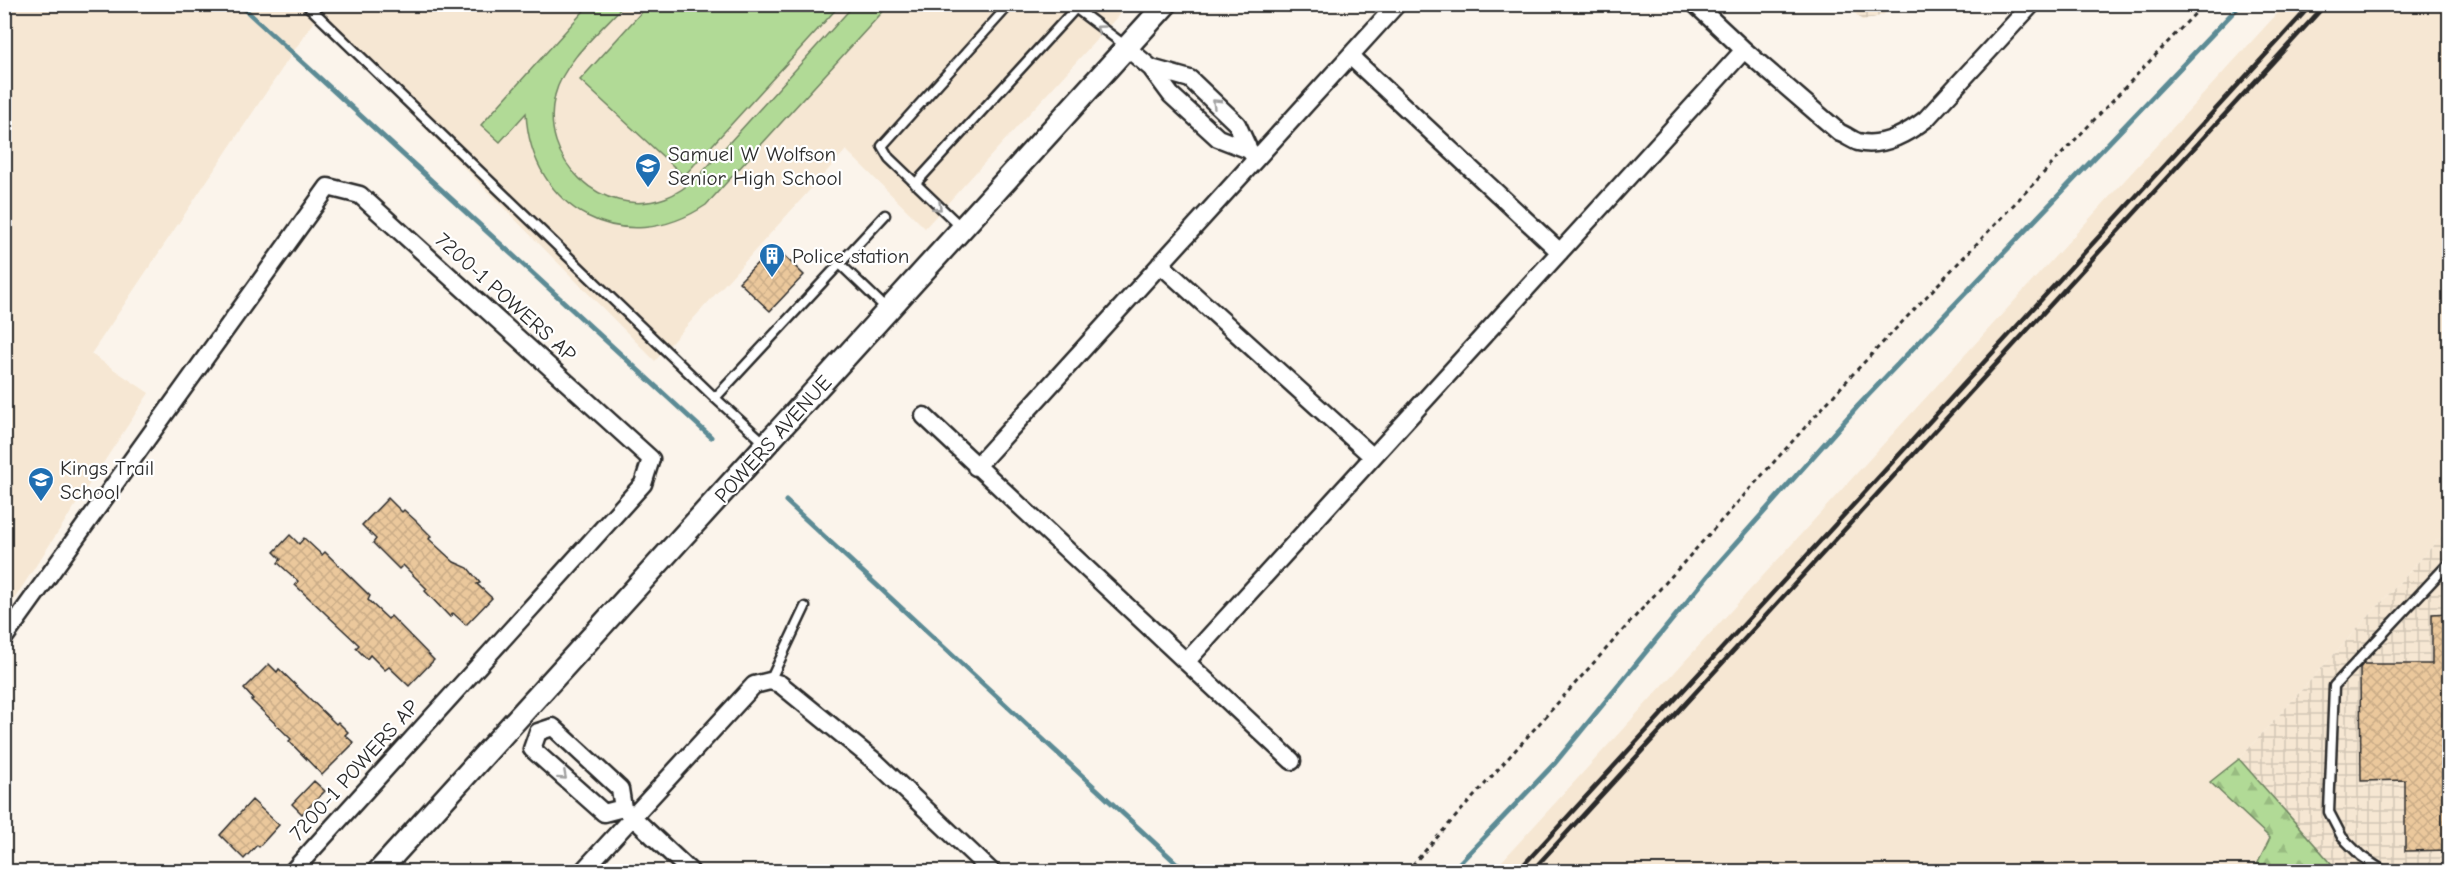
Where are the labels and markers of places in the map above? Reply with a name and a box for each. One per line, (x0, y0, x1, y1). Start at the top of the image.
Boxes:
place label: Samuel W Wolfson Senior High School (668, 142, 842, 190)
school or university icon: Samuel W Wolfson Senior High School (633, 151, 663, 189)
building icon: Police station (757, 241, 787, 279)
place label: Police station (792, 244, 909, 268)
place label: Kings Trail School (60, 456, 154, 504)
school or university icon: Kings Trail School (26, 465, 56, 503)

